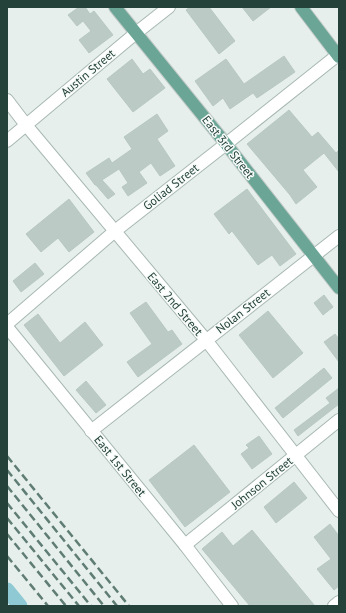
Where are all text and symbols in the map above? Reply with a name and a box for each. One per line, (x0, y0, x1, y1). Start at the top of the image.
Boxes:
street label: Austin Street (57, 46, 118, 100)
street label: East 3rd Street (199, 112, 258, 181)
street label: Goliad Street (140, 160, 202, 213)
street label: East 2nd Street (145, 269, 206, 338)
street label: Nolan Street (213, 285, 273, 336)
street label: East 1st Street (91, 432, 150, 499)
street label: Johnson Street (227, 453, 296, 513)

